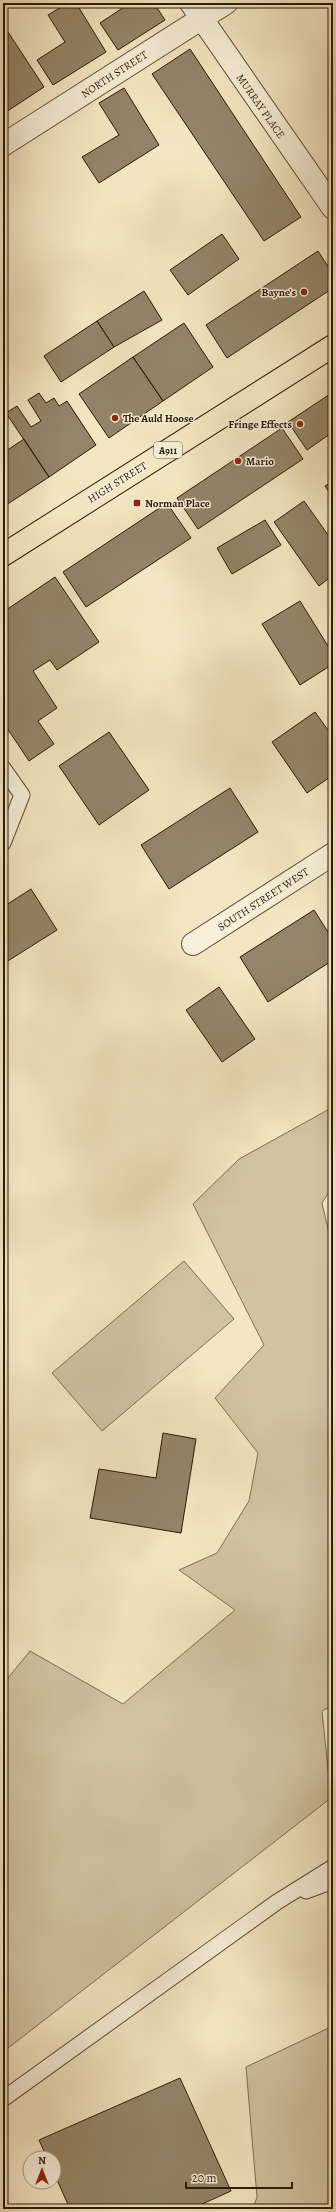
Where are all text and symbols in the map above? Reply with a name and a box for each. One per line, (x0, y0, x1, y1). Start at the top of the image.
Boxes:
street label: NORTH STREET (78, 47, 150, 101)
street label: MURRAY PLACE (233, 71, 289, 142)
place label: Bayne's (262, 285, 297, 300)
marker: Bayne's (299, 287, 309, 297)
place label: The Auld Hoose (123, 411, 194, 426)
marker: The Auld Hoose (110, 413, 120, 423)
place label: Fringe Effects (228, 417, 292, 432)
marker: Fringe Effects (295, 419, 305, 429)
road number: A911 (154, 442, 182, 458)
place label: Mario (246, 454, 274, 469)
marker: Mario (233, 456, 243, 466)
street label: HIGH STREET (85, 458, 150, 507)
place label: Norman Place (145, 496, 210, 511)
marker: Norman Place (132, 498, 142, 508)
street label: SOUTH STREET WEST (215, 864, 312, 935)
north arrow (22, 2150, 62, 2190)
text: N (38, 2153, 46, 2168)
scale bar (186, 2164, 292, 2190)
text: 20 m (192, 2170, 216, 2186)

